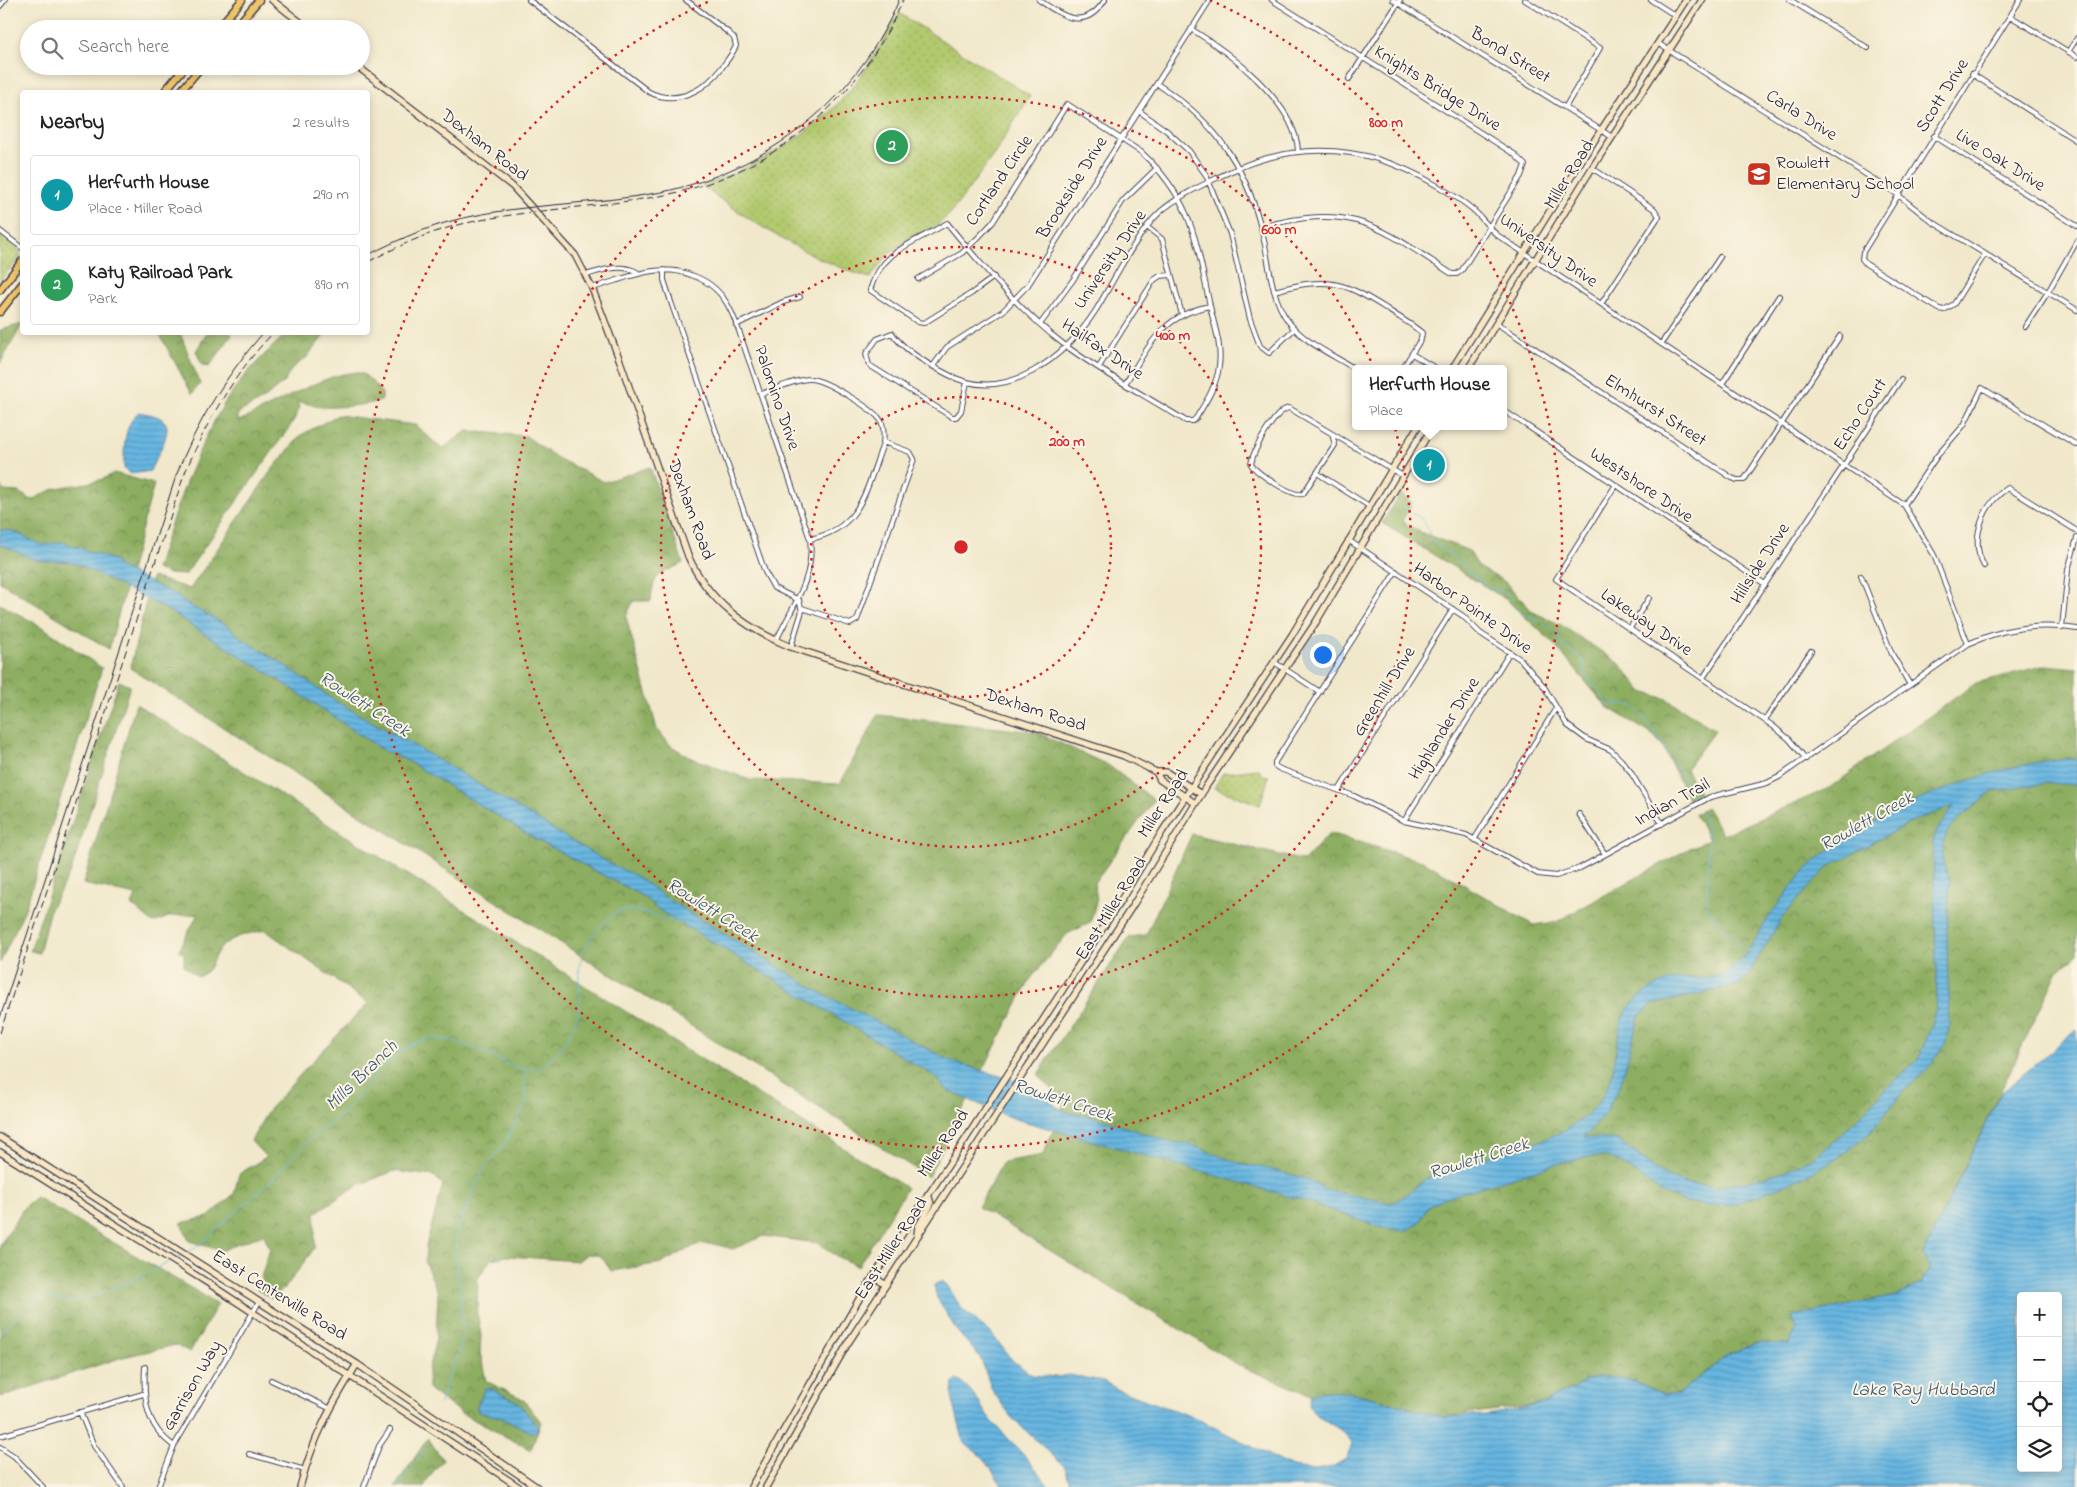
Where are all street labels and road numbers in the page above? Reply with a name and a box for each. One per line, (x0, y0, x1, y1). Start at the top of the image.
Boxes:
street label: Bond Street (1464, 21, 1555, 91)
street label: Knights Bridge Drive (1368, 39, 1506, 140)
street label: Scott Drive (1910, 53, 1977, 138)
street label: Carla Drive (1760, 84, 1843, 149)
street label: Dexham Road (434, 103, 533, 189)
street label: Live Oak Drive (1950, 123, 2051, 199)
street label: Cortland Circle (960, 129, 1041, 232)
street label: Brookside Drive (1031, 131, 1115, 245)
street label: Miller Road (1538, 135, 1602, 215)
street label: University Drive (1068, 204, 1154, 315)
street label: University Drive (1493, 207, 1603, 295)
street label: Hailfax Drive (1055, 313, 1149, 388)
street label: Palomino Drive (746, 342, 806, 455)
street label: Elmhurst Street (1599, 368, 1711, 454)
street label: Echo Court (1828, 373, 1894, 457)
street label: Westshore Drive (1584, 442, 1699, 531)
street label: Dexham Road (659, 455, 720, 564)
street label: Hillside Drive (1725, 517, 1798, 610)
street label: Harbor Pointe Drive (1407, 557, 1538, 662)
street label: Lakeway Drive (1595, 583, 1698, 664)
street label: Greenhill Drive (1347, 641, 1423, 742)
street label: Highlander Drive (1403, 672, 1488, 786)
street label: Dexham Road (980, 682, 1089, 740)
street label: Miller Road (1132, 764, 1196, 844)
street label: Indian Trail (1631, 772, 1715, 834)
street label: East Miller Road (1070, 852, 1154, 966)
street label: Miller Road (912, 1105, 976, 1183)
street label: East Miller Road (849, 1192, 935, 1306)
street label: East Centerville Road (206, 1244, 352, 1348)
street label: Garrison Way (156, 1336, 230, 1436)

